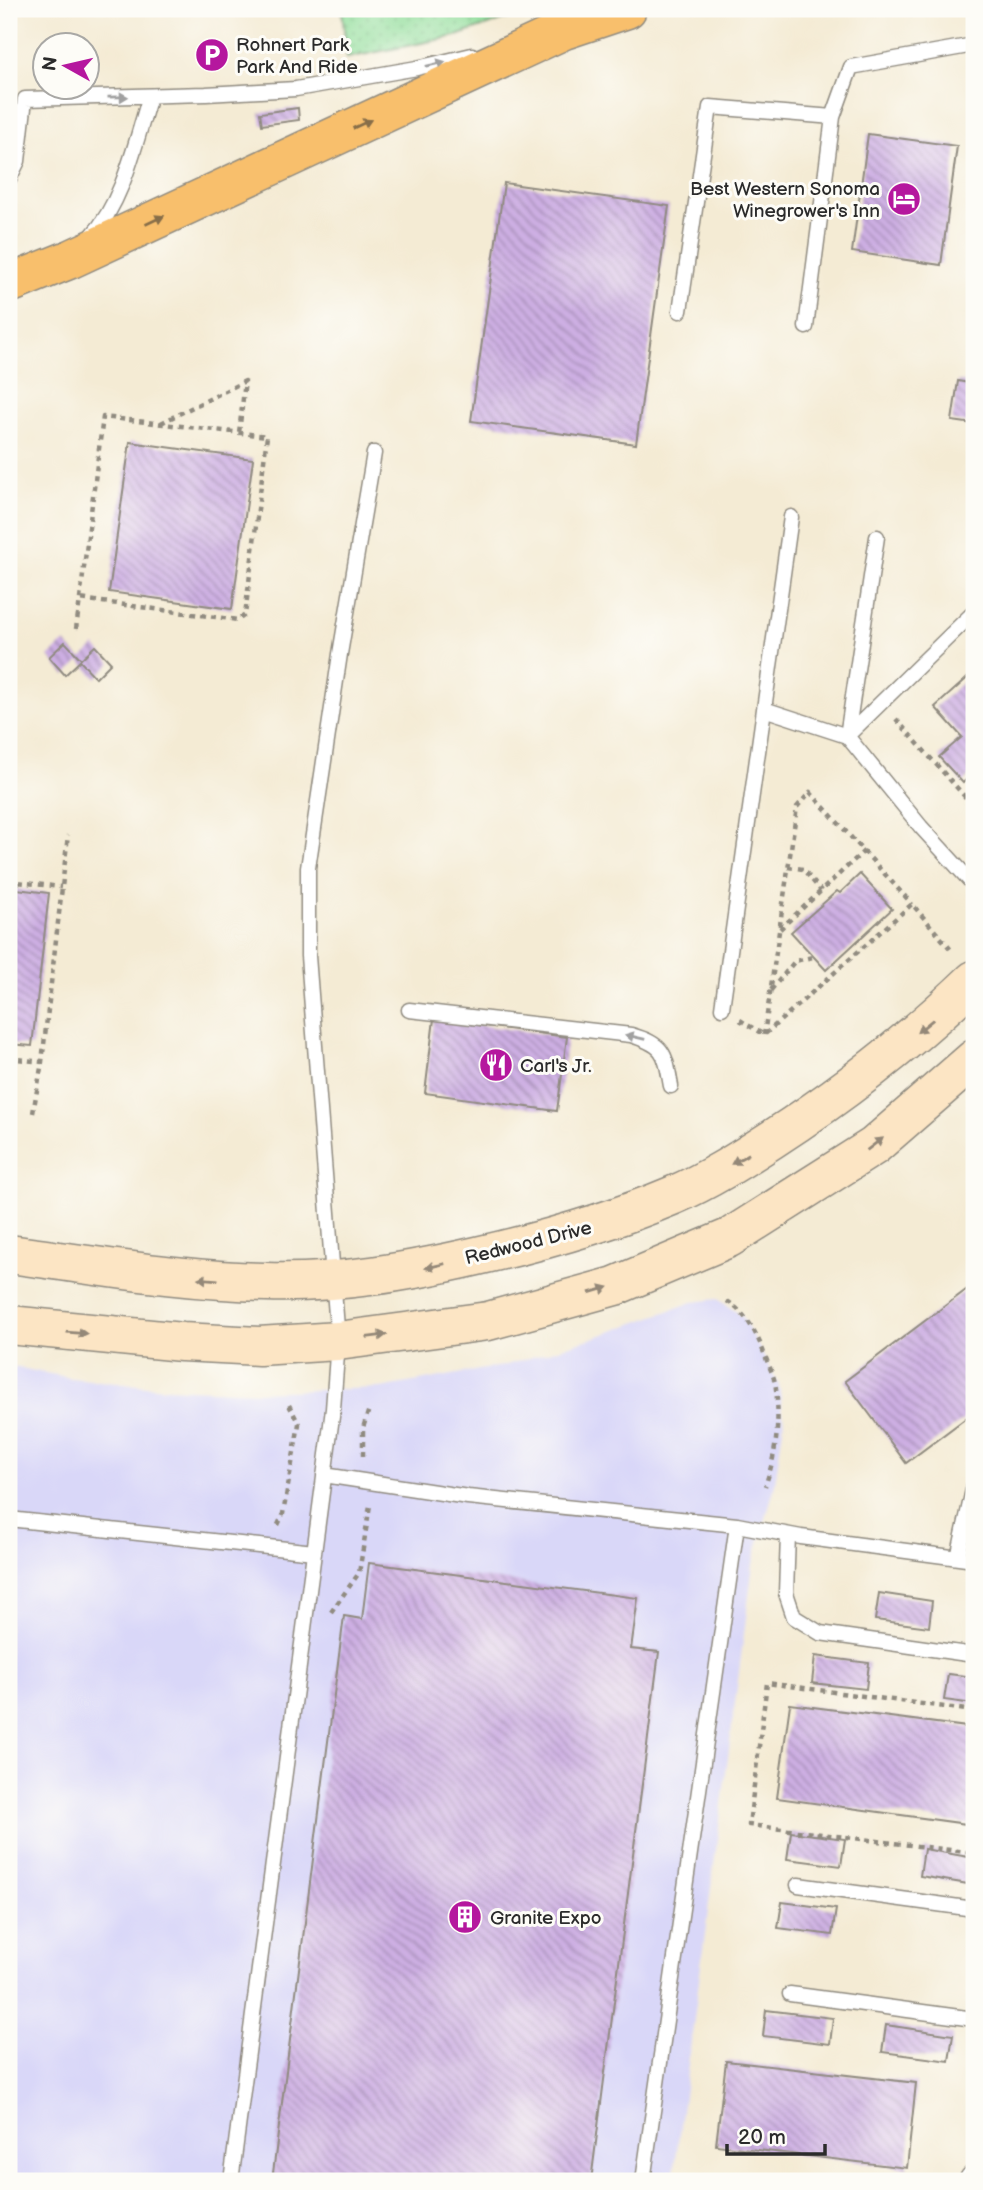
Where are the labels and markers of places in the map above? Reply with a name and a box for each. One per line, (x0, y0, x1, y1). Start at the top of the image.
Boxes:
place label: Rohnert Park Park And Ride (236, 34, 358, 79)
parking icon: Rohnert Park Park And Ride (193, 36, 231, 74)
place label: Best Western Sonoma Winegrower's Inn (690, 178, 880, 223)
hotel icon: Best Western Sonoma Winegrower's Inn (885, 180, 923, 218)
restaurant icon: Carl's Jr. (477, 1046, 515, 1084)
place label: Carl's Jr. (520, 1055, 592, 1078)
building icon: Granite Expo (446, 1898, 484, 1936)
place label: Granite Expo (490, 1907, 602, 1930)

